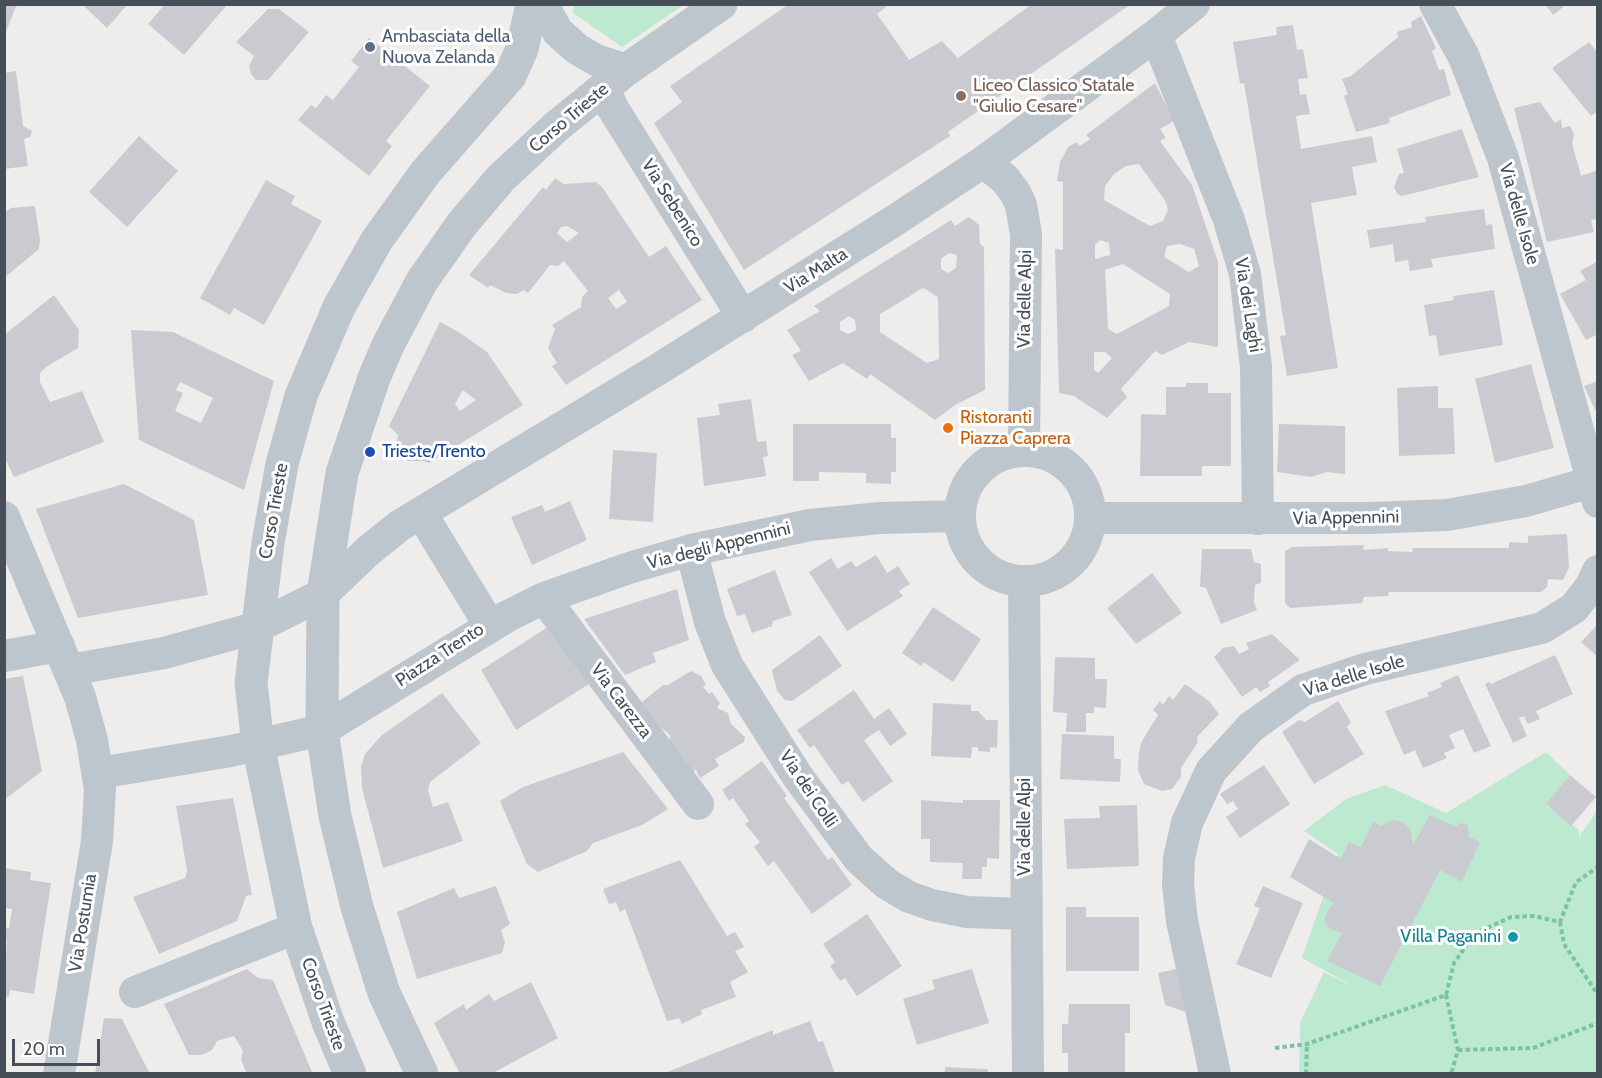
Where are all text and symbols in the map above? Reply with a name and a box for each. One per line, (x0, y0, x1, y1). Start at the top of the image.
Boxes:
place label: Ambasciata della Nuova Zelanda (382, 26, 511, 68)
marker: Ambasciata della Nuova Zelanda (363, 40, 377, 54)
place label: Liceo Classico Statale "Giulio Cesare" (973, 75, 1135, 118)
street label: Corso Trieste (525, 78, 613, 158)
marker: Liceo Classico Statale "Giulio Cesare" (954, 89, 968, 103)
street label: Via Sebenico (637, 155, 707, 251)
street label: Via delle Isole (1494, 161, 1544, 267)
street label: Via Malta (780, 243, 852, 299)
street label: Via delle Alpi (1013, 250, 1037, 348)
street label: Via dei Laghi (1230, 256, 1266, 354)
place label: Ristoranti Piazza Caprera (960, 407, 1071, 450)
marker: Ristoranti Piazza Caprera (941, 421, 955, 435)
place label: Trieste/Trento (382, 441, 486, 463)
marker: Trieste/Trento (363, 445, 377, 459)
street label: Corso Trieste (255, 461, 293, 561)
street label: Via Appennini (1293, 506, 1399, 530)
street label: Via degli Appennini (645, 518, 793, 574)
street label: Piazza Trento (392, 618, 488, 692)
street label: Via delle Isole (1301, 650, 1407, 702)
street label: Via Carezza (586, 659, 656, 743)
street label: Via dei Colli (774, 746, 842, 832)
street label: Via delle Alpi (1014, 778, 1036, 876)
street label: Via Postumia (65, 872, 101, 974)
place label: Villa Paganini (1400, 926, 1501, 948)
marker: Villa Paganini (1506, 930, 1520, 944)
street label: Corso Trieste (296, 955, 350, 1053)
scale bar (15, 1027, 104, 1065)
text: 20 m (23, 1038, 65, 1060)

